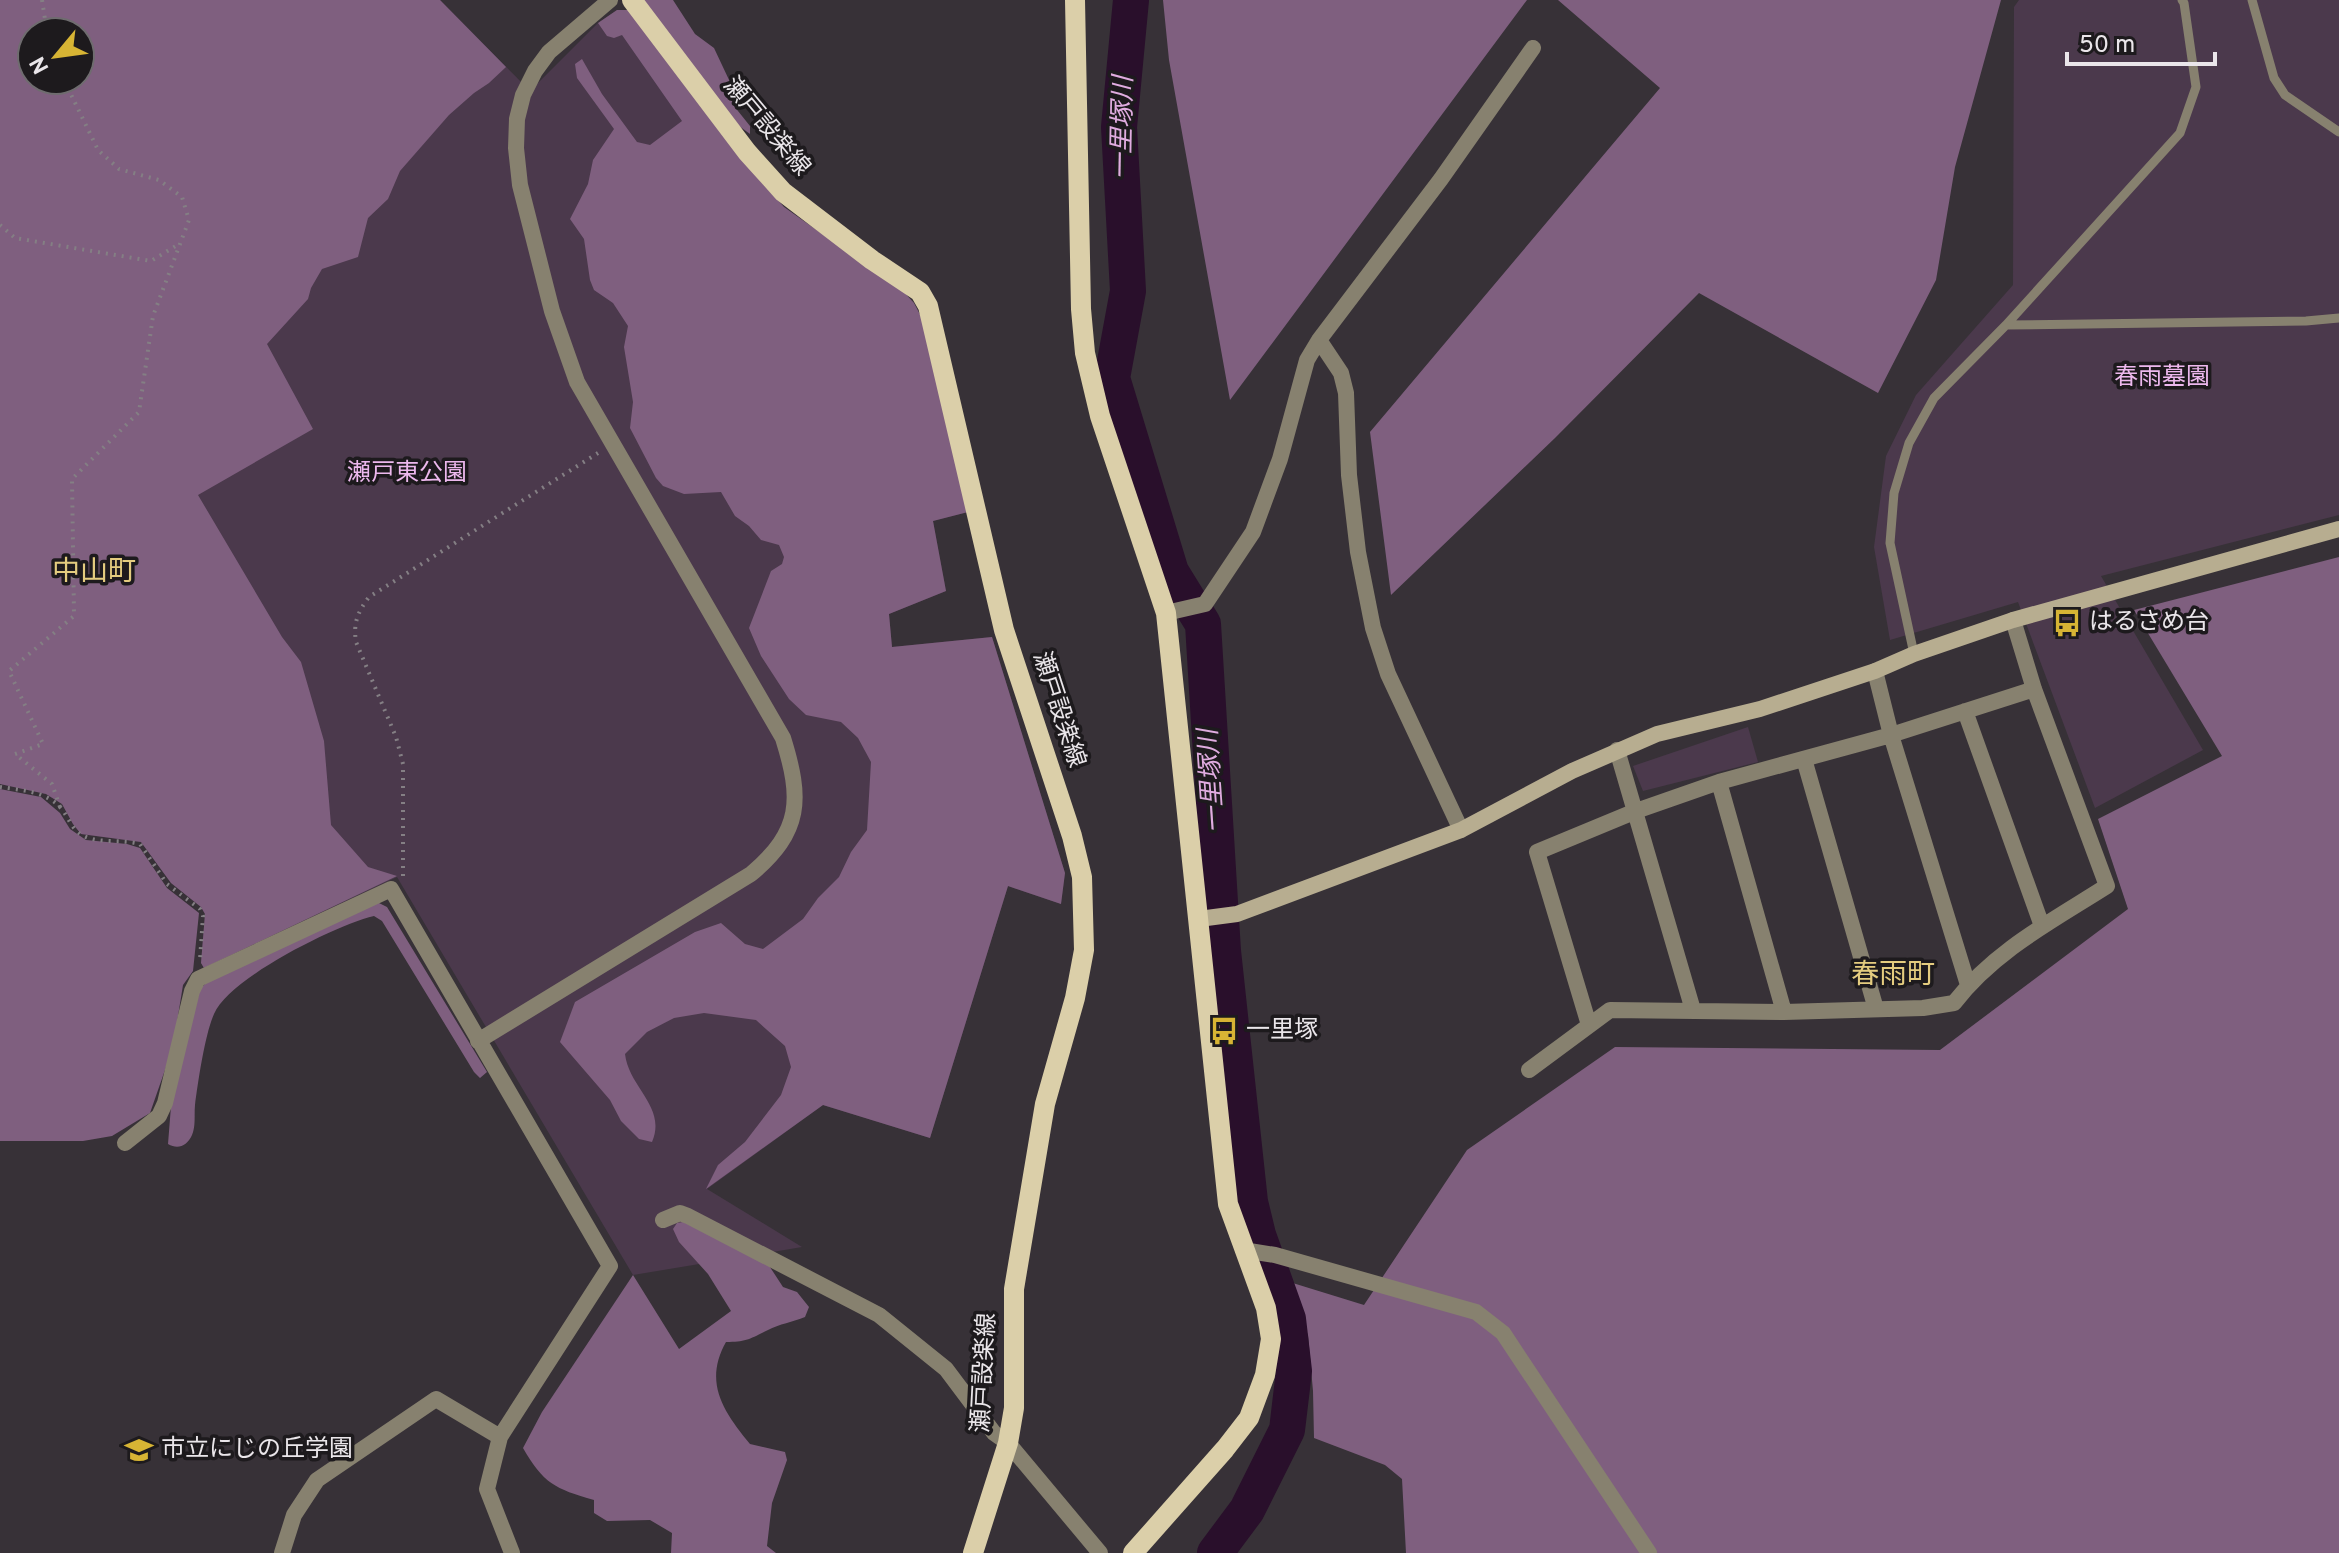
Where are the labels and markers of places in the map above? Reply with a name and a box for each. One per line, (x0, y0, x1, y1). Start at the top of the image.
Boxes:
bus stop icon: はるさめ台 (2052, 608, 2082, 638)
place label: はるさめ台 (2089, 608, 2209, 638)
bus stop icon: 一里塚 (1209, 1016, 1239, 1046)
place label: 一里塚 (1246, 1016, 1318, 1046)
school or university icon: 市立にじの丘学園 (124, 1435, 154, 1465)
place label: 市立にじの丘学園 (161, 1435, 353, 1465)

